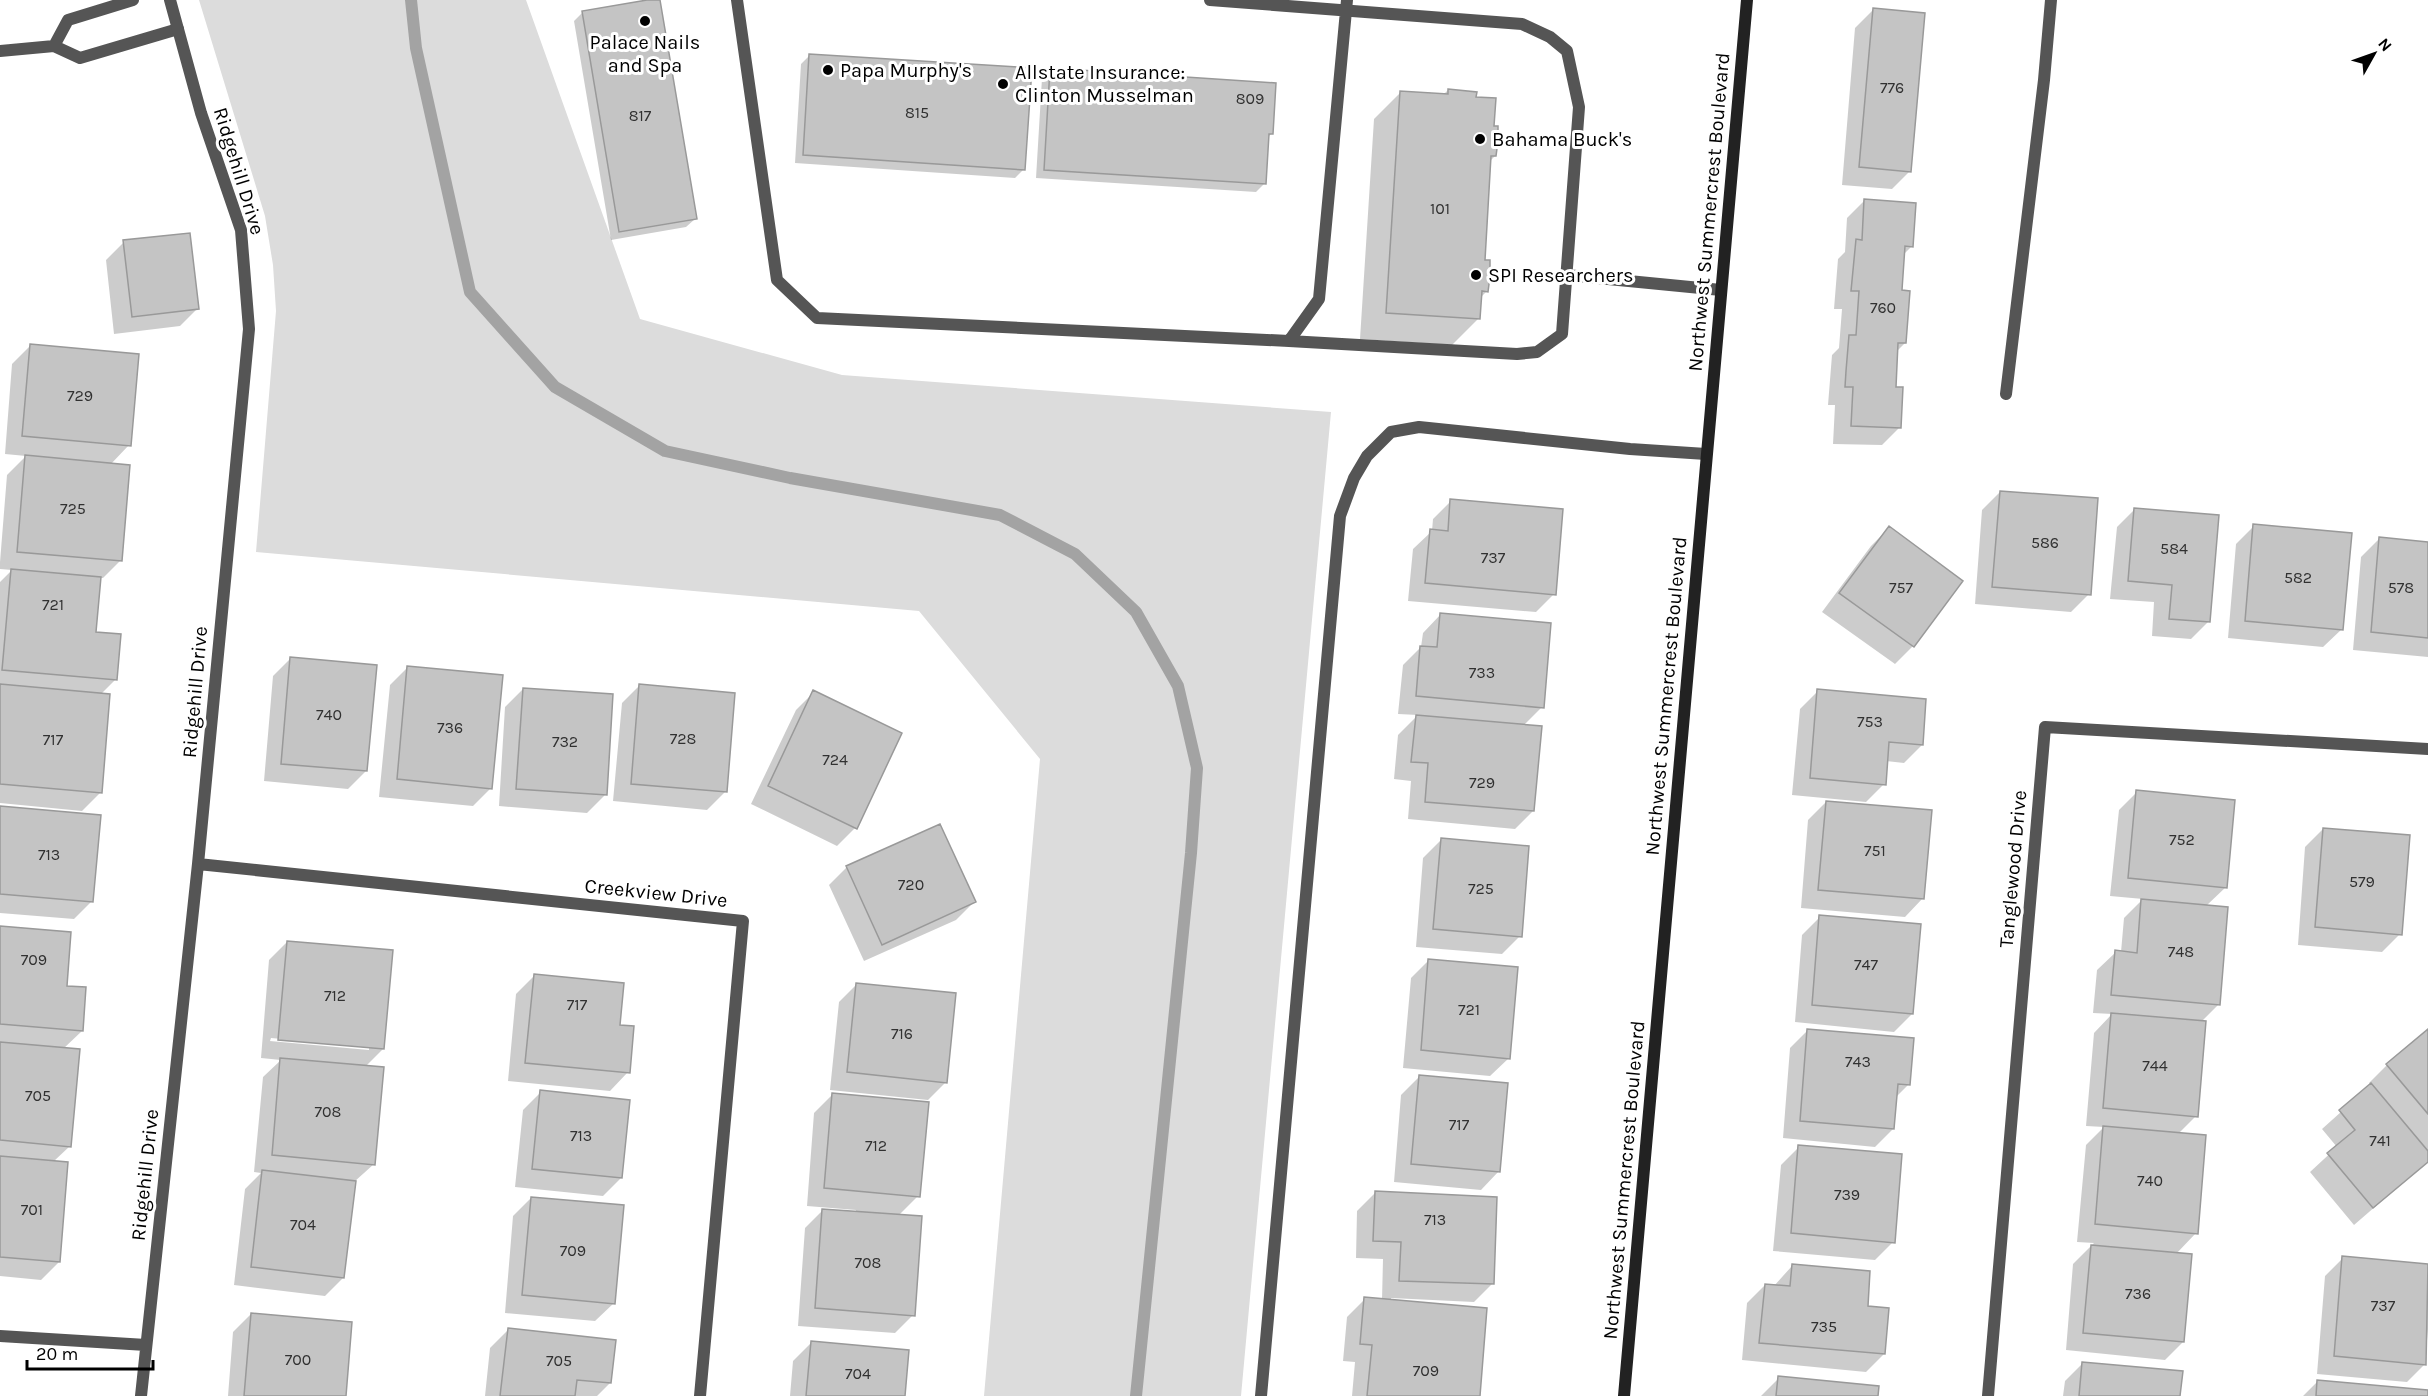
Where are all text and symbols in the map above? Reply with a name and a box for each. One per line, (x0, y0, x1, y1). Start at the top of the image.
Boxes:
marker: Palace Nails and Spa (638, 14, 652, 28)
north arrow (2344, 24, 2404, 84)
place label: Palace Nails and Spa (590, 31, 700, 77)
text: N (2374, 34, 2396, 55)
street label: Northwest Summercrest Boulevard (1684, 52, 1734, 372)
place label: Papa Murphy's (840, 59, 972, 82)
place label: Allstate Insurance: Clinton Musselman (1015, 61, 1194, 107)
marker: Papa Murphy's (821, 63, 835, 77)
marker: Allstate Insurance: Clinton Musselman (996, 77, 1010, 91)
house number: 776 (1880, 78, 1904, 97)
house number: 809 (1236, 89, 1264, 108)
house number: 815 (905, 103, 929, 122)
street label: Ridgehill Drive (209, 104, 269, 238)
house number: 817 (629, 106, 652, 125)
place label: Bahama Buck's (1492, 128, 1632, 151)
marker: Bahama Buck's (1473, 132, 1487, 146)
house number: 101 (1430, 199, 1450, 218)
place label: SPI Researchers (1488, 264, 1633, 287)
marker: SPI Researchers (1469, 268, 1483, 282)
house number: 760 (1870, 298, 1896, 317)
house number: 729 (67, 386, 93, 405)
house number: 725 (60, 499, 86, 518)
house number: 586 (2031, 533, 2059, 552)
street label: Northwest Summercrest Boulevard (1641, 536, 1691, 856)
house number: 584 (2160, 539, 2188, 558)
house number: 737 (1481, 548, 1506, 567)
house number: 582 (2284, 568, 2312, 587)
house number: 757 (1889, 578, 1914, 597)
house number: 578 (2388, 578, 2414, 597)
house number: 721 (42, 595, 64, 614)
street label: Ridgehill Drive (178, 625, 212, 759)
house number: 733 (1469, 663, 1495, 682)
house number: 740 (316, 705, 342, 724)
house number: 753 (1857, 712, 1883, 731)
house number: 736 (437, 718, 463, 737)
house number: 728 (670, 729, 696, 748)
house number: 717 (43, 730, 64, 749)
house number: 732 (552, 732, 578, 751)
house number: 724 (822, 750, 848, 769)
house number: 729 (1469, 773, 1495, 792)
street label: Tanglewood Drive (1995, 789, 2031, 949)
house number: 752 (2169, 830, 2195, 849)
house number: 751 (1864, 841, 1886, 860)
house number: 713 (38, 845, 60, 864)
house number: 579 (2349, 872, 2375, 891)
street label: Creekview Drive (583, 874, 729, 912)
house number: 720 (898, 875, 924, 894)
house number: 725 (1468, 879, 1494, 898)
house number: 748 (2168, 942, 2194, 961)
house number: 709 (21, 950, 47, 969)
house number: 747 (1854, 955, 1878, 974)
house number: 712 (324, 986, 346, 1005)
house number: 717 (567, 995, 588, 1014)
house number: 721 (1458, 1000, 1480, 1019)
street label: Northwest Summercrest Boulevard (1599, 1020, 1649, 1340)
house number: 716 (891, 1024, 913, 1043)
house number: 743 (1845, 1052, 1871, 1071)
house number: 744 (2142, 1056, 2168, 1075)
house number: 705 (25, 1086, 51, 1105)
house number: 708 (315, 1102, 341, 1121)
street label: Ridgehill Drive (127, 1108, 163, 1242)
house number: 717 (1449, 1115, 1470, 1134)
house number: 713 (570, 1126, 592, 1145)
house number: 741 (2369, 1131, 2391, 1150)
house number: 712 (865, 1136, 887, 1155)
house number: 740 (2137, 1171, 2163, 1190)
house number: 739 (1834, 1185, 1860, 1204)
house number: 701 (21, 1200, 43, 1219)
house number: 713 (1424, 1210, 1446, 1229)
house number: 704 (290, 1215, 316, 1234)
house number: 709 (560, 1241, 586, 1260)
house number: 708 (855, 1253, 881, 1272)
house number: 736 (2125, 1284, 2151, 1303)
house number: 737 (2371, 1296, 2396, 1315)
house number: 735 (1811, 1317, 1837, 1336)
scale bar (27, 1333, 153, 1371)
text: 20 m (36, 1343, 78, 1365)
house number: 700 (285, 1350, 311, 1369)
house number: 705 (546, 1351, 572, 1370)
house number: 709 (1413, 1361, 1439, 1380)
house number: 704 (845, 1364, 871, 1383)

